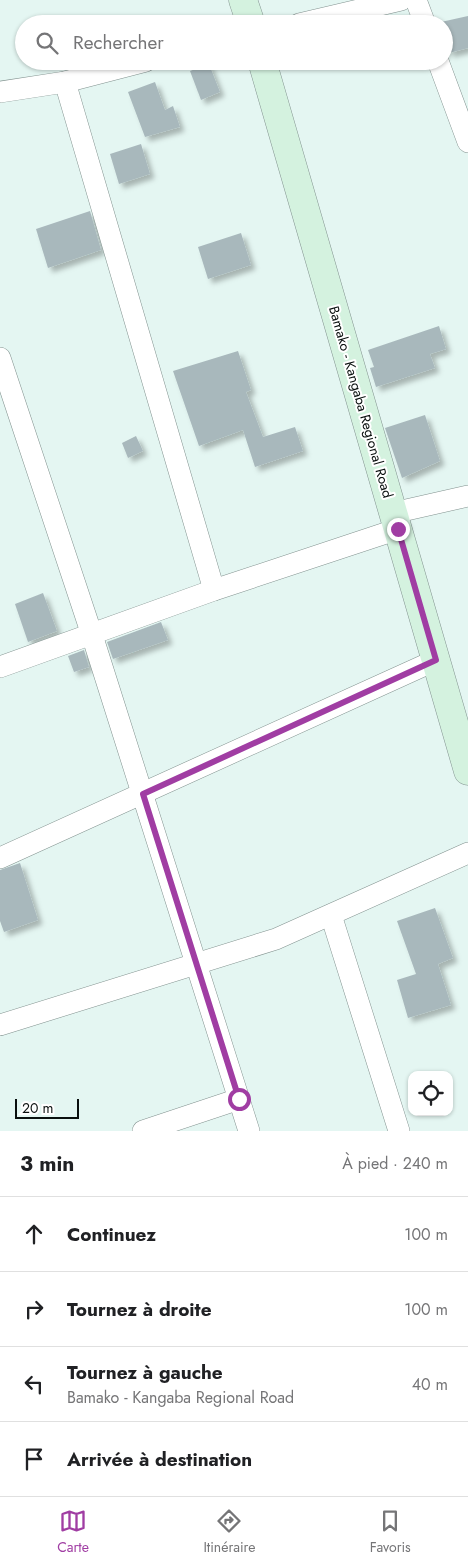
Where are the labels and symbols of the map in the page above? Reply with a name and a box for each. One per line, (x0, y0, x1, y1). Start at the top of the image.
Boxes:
street label: Bamako - Kangaba Regional Road (324, 304, 398, 500)
route end (387, 518, 410, 541)
route start (228, 1088, 251, 1111)
scale bar (15, 1096, 79, 1119)

